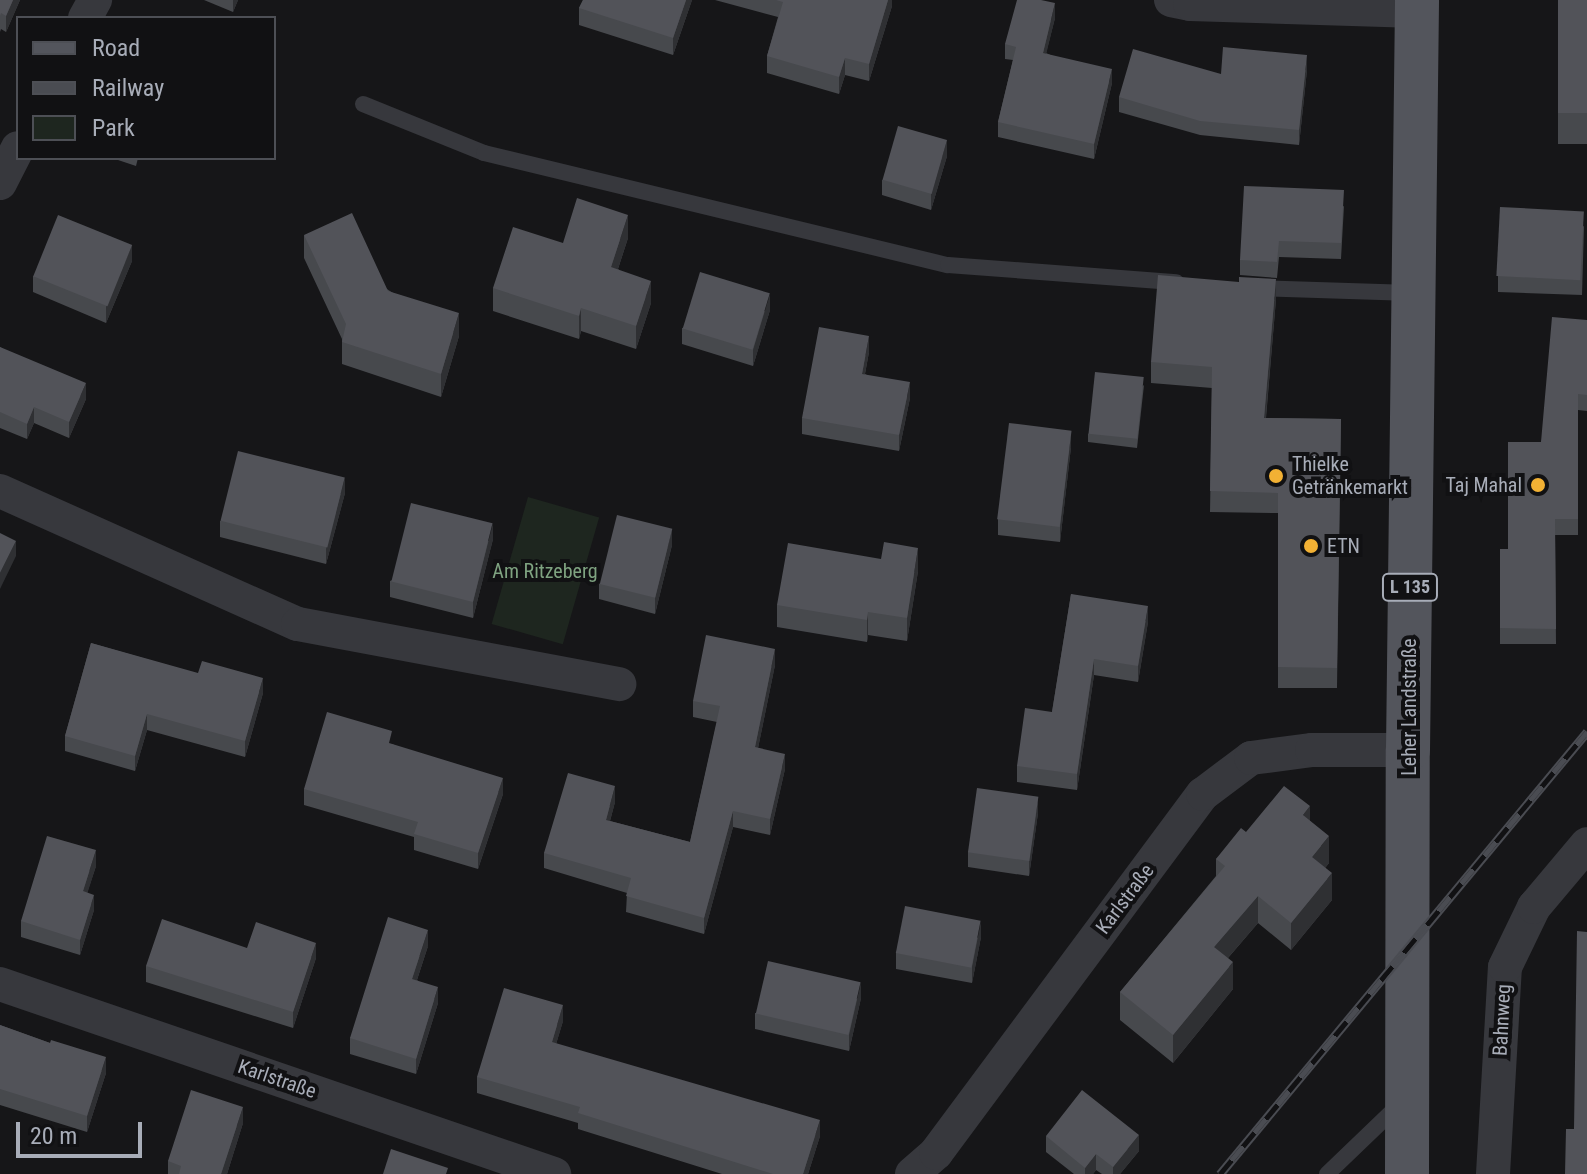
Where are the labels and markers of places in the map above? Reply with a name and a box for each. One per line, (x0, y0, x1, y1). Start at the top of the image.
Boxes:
place label: Thielke Getränkemarkt (1292, 452, 1408, 499)
marker: Thielke Getränkemarkt (1267, 467, 1285, 485)
place label: Taj Mahal (1446, 473, 1522, 497)
marker: Taj Mahal (1529, 476, 1547, 494)
place label: ETN (1327, 534, 1360, 558)
marker: ETN (1302, 537, 1320, 555)

